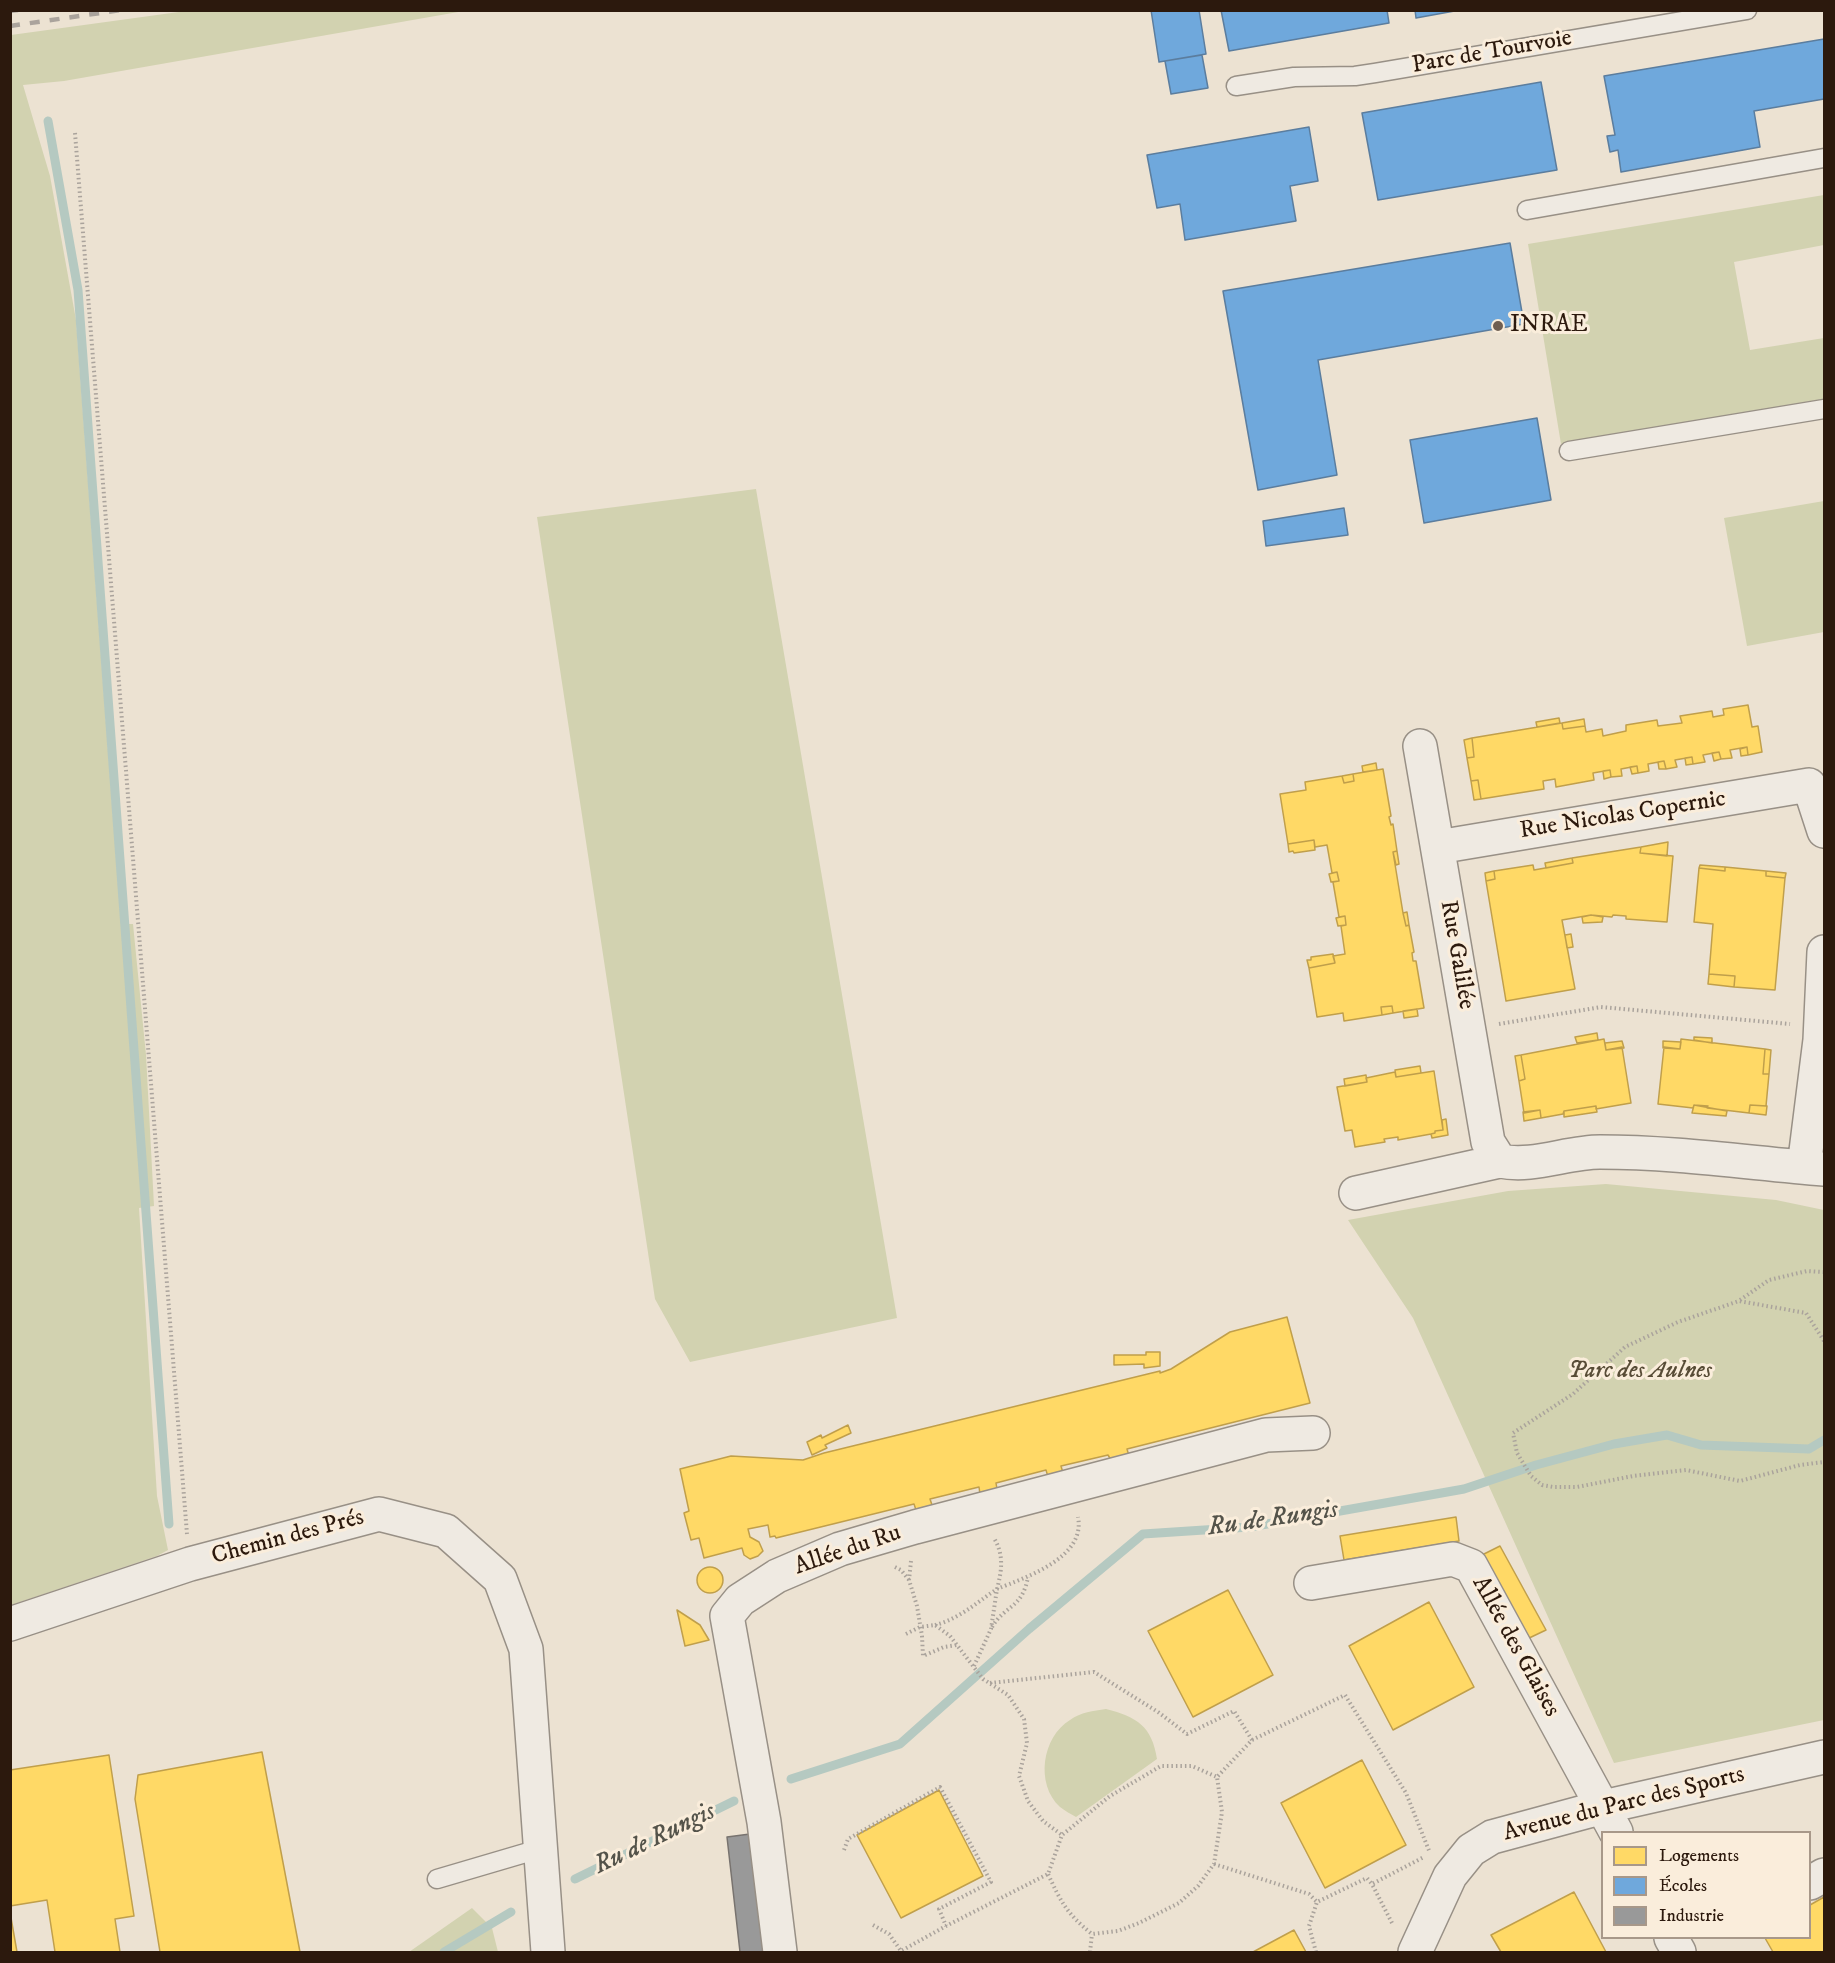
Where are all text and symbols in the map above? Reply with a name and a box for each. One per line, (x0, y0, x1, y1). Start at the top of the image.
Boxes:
street label: Parc de Tourvoie (1410, 25, 1574, 81)
place label: INRAE (1510, 312, 1588, 340)
marker: INRAE (1491, 319, 1505, 333)
street label: Rue Nicolas Copernic (1518, 786, 1728, 846)
street label: Rue Galilée (1432, 898, 1480, 1012)
park label: Parc des Aulnes (1568, 1358, 1712, 1386)
water label: Ru de Rungis (1206, 1495, 1340, 1545)
street label: Chemin des Prés (209, 1504, 367, 1572)
street label: Allée du Ru (791, 1519, 905, 1583)
street label: Allée des Glaises (1465, 1572, 1565, 1722)
street label: Avenue du Parc des Sports (1500, 1761, 1748, 1849)
water label: Ru de Rungis (589, 1797, 721, 1883)
legend (1601, 1831, 1811, 1939)
text: Logements (1659, 1845, 1739, 1867)
text: Écoles (1659, 1875, 1707, 1897)
text: Industrie (1659, 1905, 1724, 1927)

